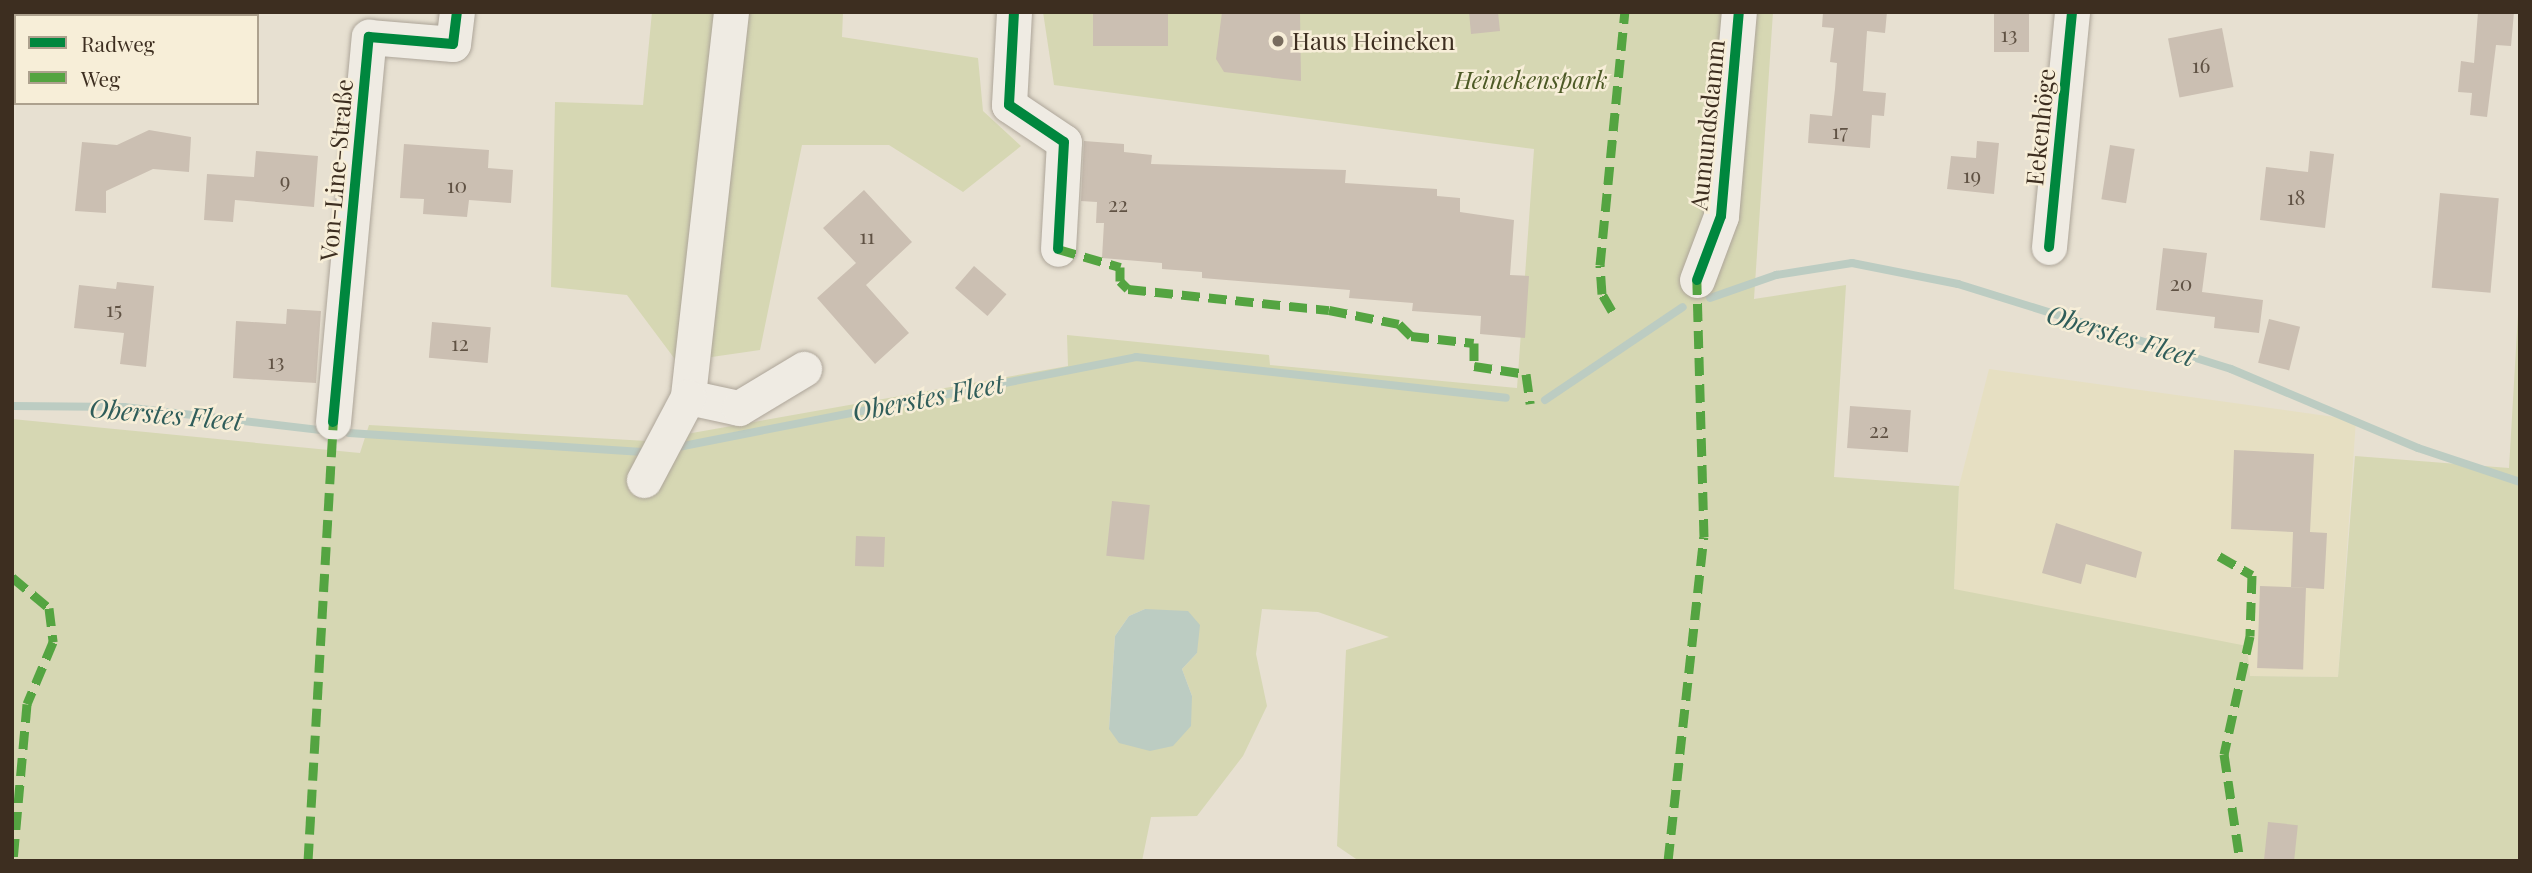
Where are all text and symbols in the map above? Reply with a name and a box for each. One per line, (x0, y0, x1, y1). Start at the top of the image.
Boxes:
legend (14, 14, 259, 105)
house number: 13 (2001, 20, 2017, 46)
place label: Haus Heineken (1292, 27, 1455, 55)
text: Radweg (81, 29, 155, 57)
marker: Haus Heineken (1270, 33, 1286, 49)
street label: Aumundsdamm (1684, 38, 1730, 212)
house number: 16 (2192, 51, 2210, 77)
text: Weg (81, 64, 120, 92)
park label: Heinekenspark (1454, 66, 1608, 94)
street label: Eekenhöge (2020, 67, 2060, 187)
street label: Von-Line-Straße (314, 78, 358, 262)
house number: 17 (1832, 117, 1848, 143)
house number: 19 (1963, 161, 1981, 187)
house number: 9 (280, 166, 290, 192)
house number: 10 (447, 171, 467, 197)
house number: 18 (2287, 183, 2305, 209)
house number: 22 (1108, 190, 1128, 216)
house number: 11 (859, 222, 875, 248)
house number: 20 (2170, 269, 2192, 295)
house number: 15 (106, 295, 122, 321)
water label: Oberstes Fleet (2043, 298, 2199, 372)
house number: 12 (451, 329, 469, 355)
house number: 13 (268, 347, 284, 373)
water label: Oberstes Fleet (850, 367, 1006, 427)
water label: Oberstes Fleet (88, 392, 244, 436)
house number: 22 (1869, 416, 1889, 442)

